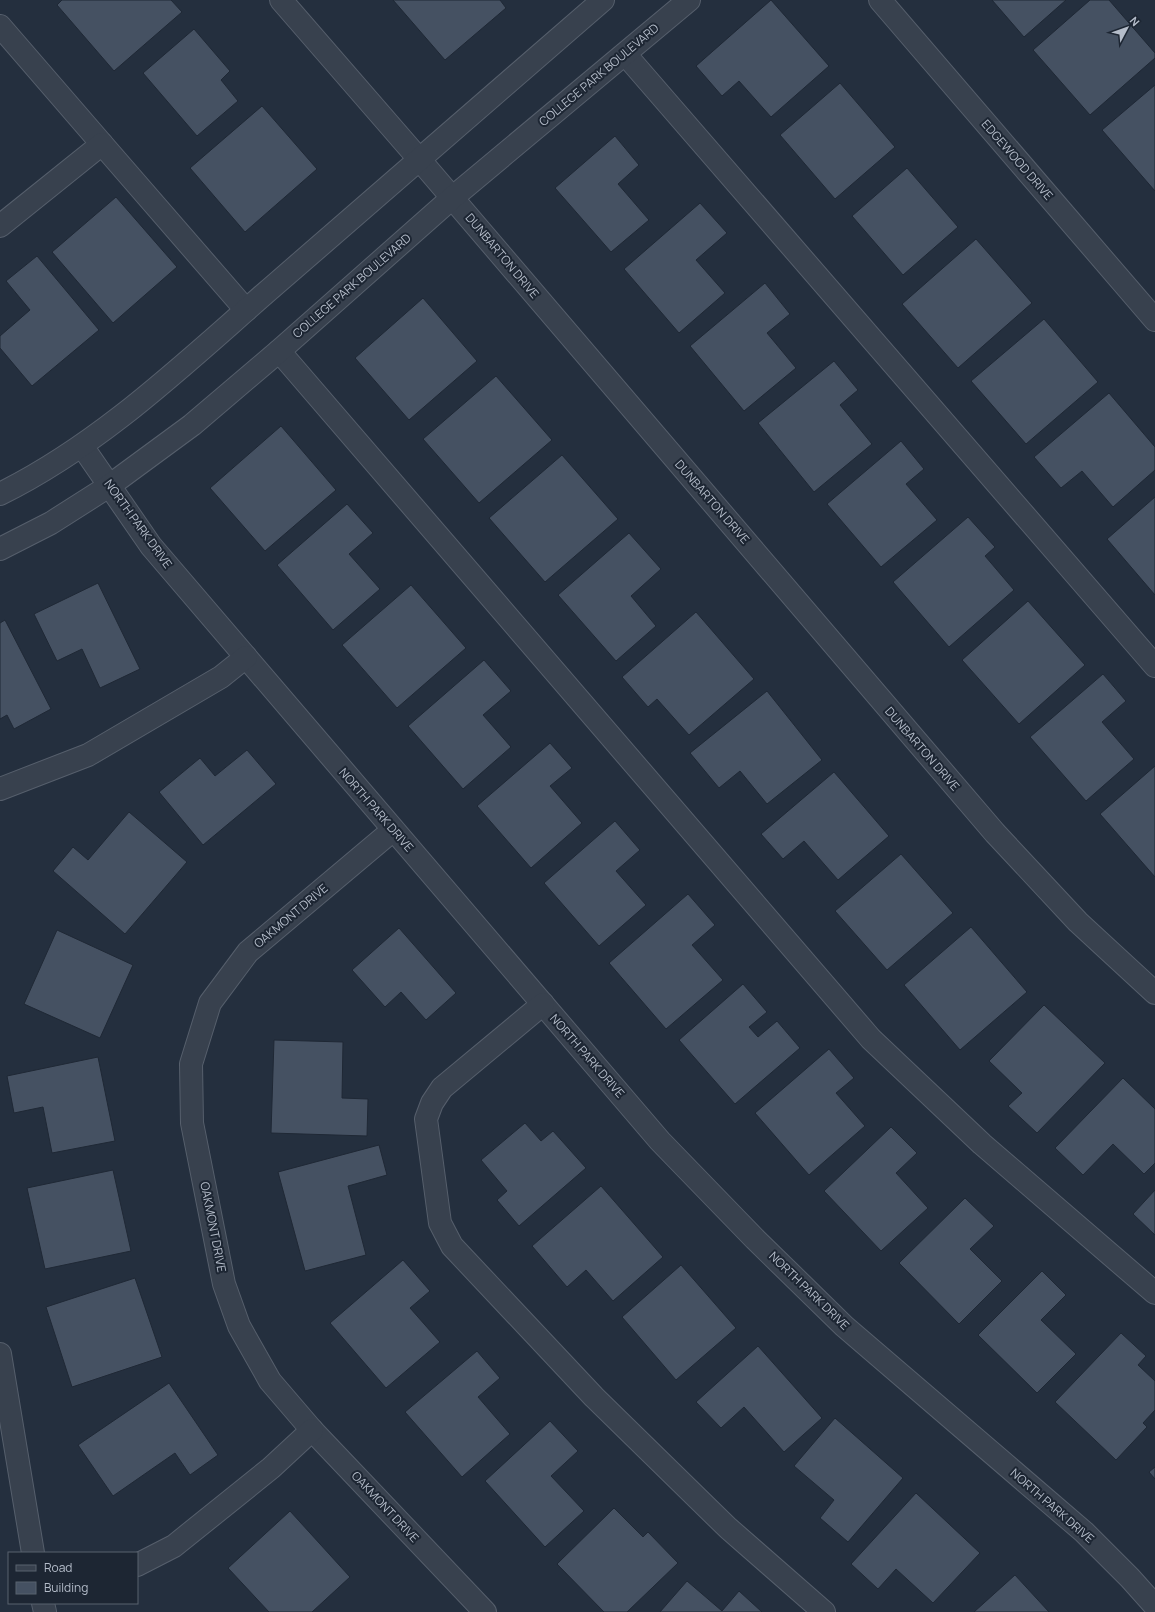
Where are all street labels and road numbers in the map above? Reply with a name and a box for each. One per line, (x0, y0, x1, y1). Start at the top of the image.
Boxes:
street label: COLLEGE PARK BOULEVARD (535, 19, 662, 130)
street label: EDGEWOOD DRIVE (978, 116, 1057, 204)
street label: DUNBARTON DRIVE (462, 210, 543, 302)
street label: COLLEGE PARK BOULEVARD (289, 229, 415, 342)
street label: DUNBARTON DRIVE (671, 456, 754, 547)
street label: NORTH PARK DRIVE (100, 476, 176, 572)
street label: DUNBARTON DRIVE (881, 703, 964, 794)
street label: NORTH PARK DRIVE (335, 764, 418, 855)
street label: OAKMONT DRIVE (250, 879, 331, 952)
street label: NORTH PARK DRIVE (546, 1010, 629, 1101)
street label: OAKMONT DRIVE (196, 1180, 231, 1274)
street label: NORTH PARK DRIVE (765, 1248, 853, 1334)
street label: NORTH PARK DRIVE (1007, 1464, 1098, 1547)
street label: OAKMONT DRIVE (348, 1467, 423, 1546)

